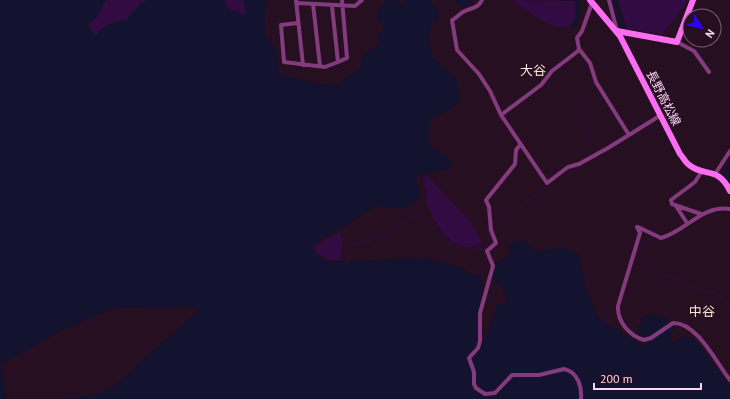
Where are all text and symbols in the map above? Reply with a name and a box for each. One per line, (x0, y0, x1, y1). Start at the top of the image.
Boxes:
north arrow (682, 8, 722, 48)
text: N (702, 27, 718, 41)
district label: 大谷 (520, 62, 546, 79)
street label: 長野高松線 (644, 68, 684, 128)
district label: 中谷 (689, 303, 715, 320)
scale bar (594, 365, 701, 391)
text: 200 m (600, 371, 633, 386)

